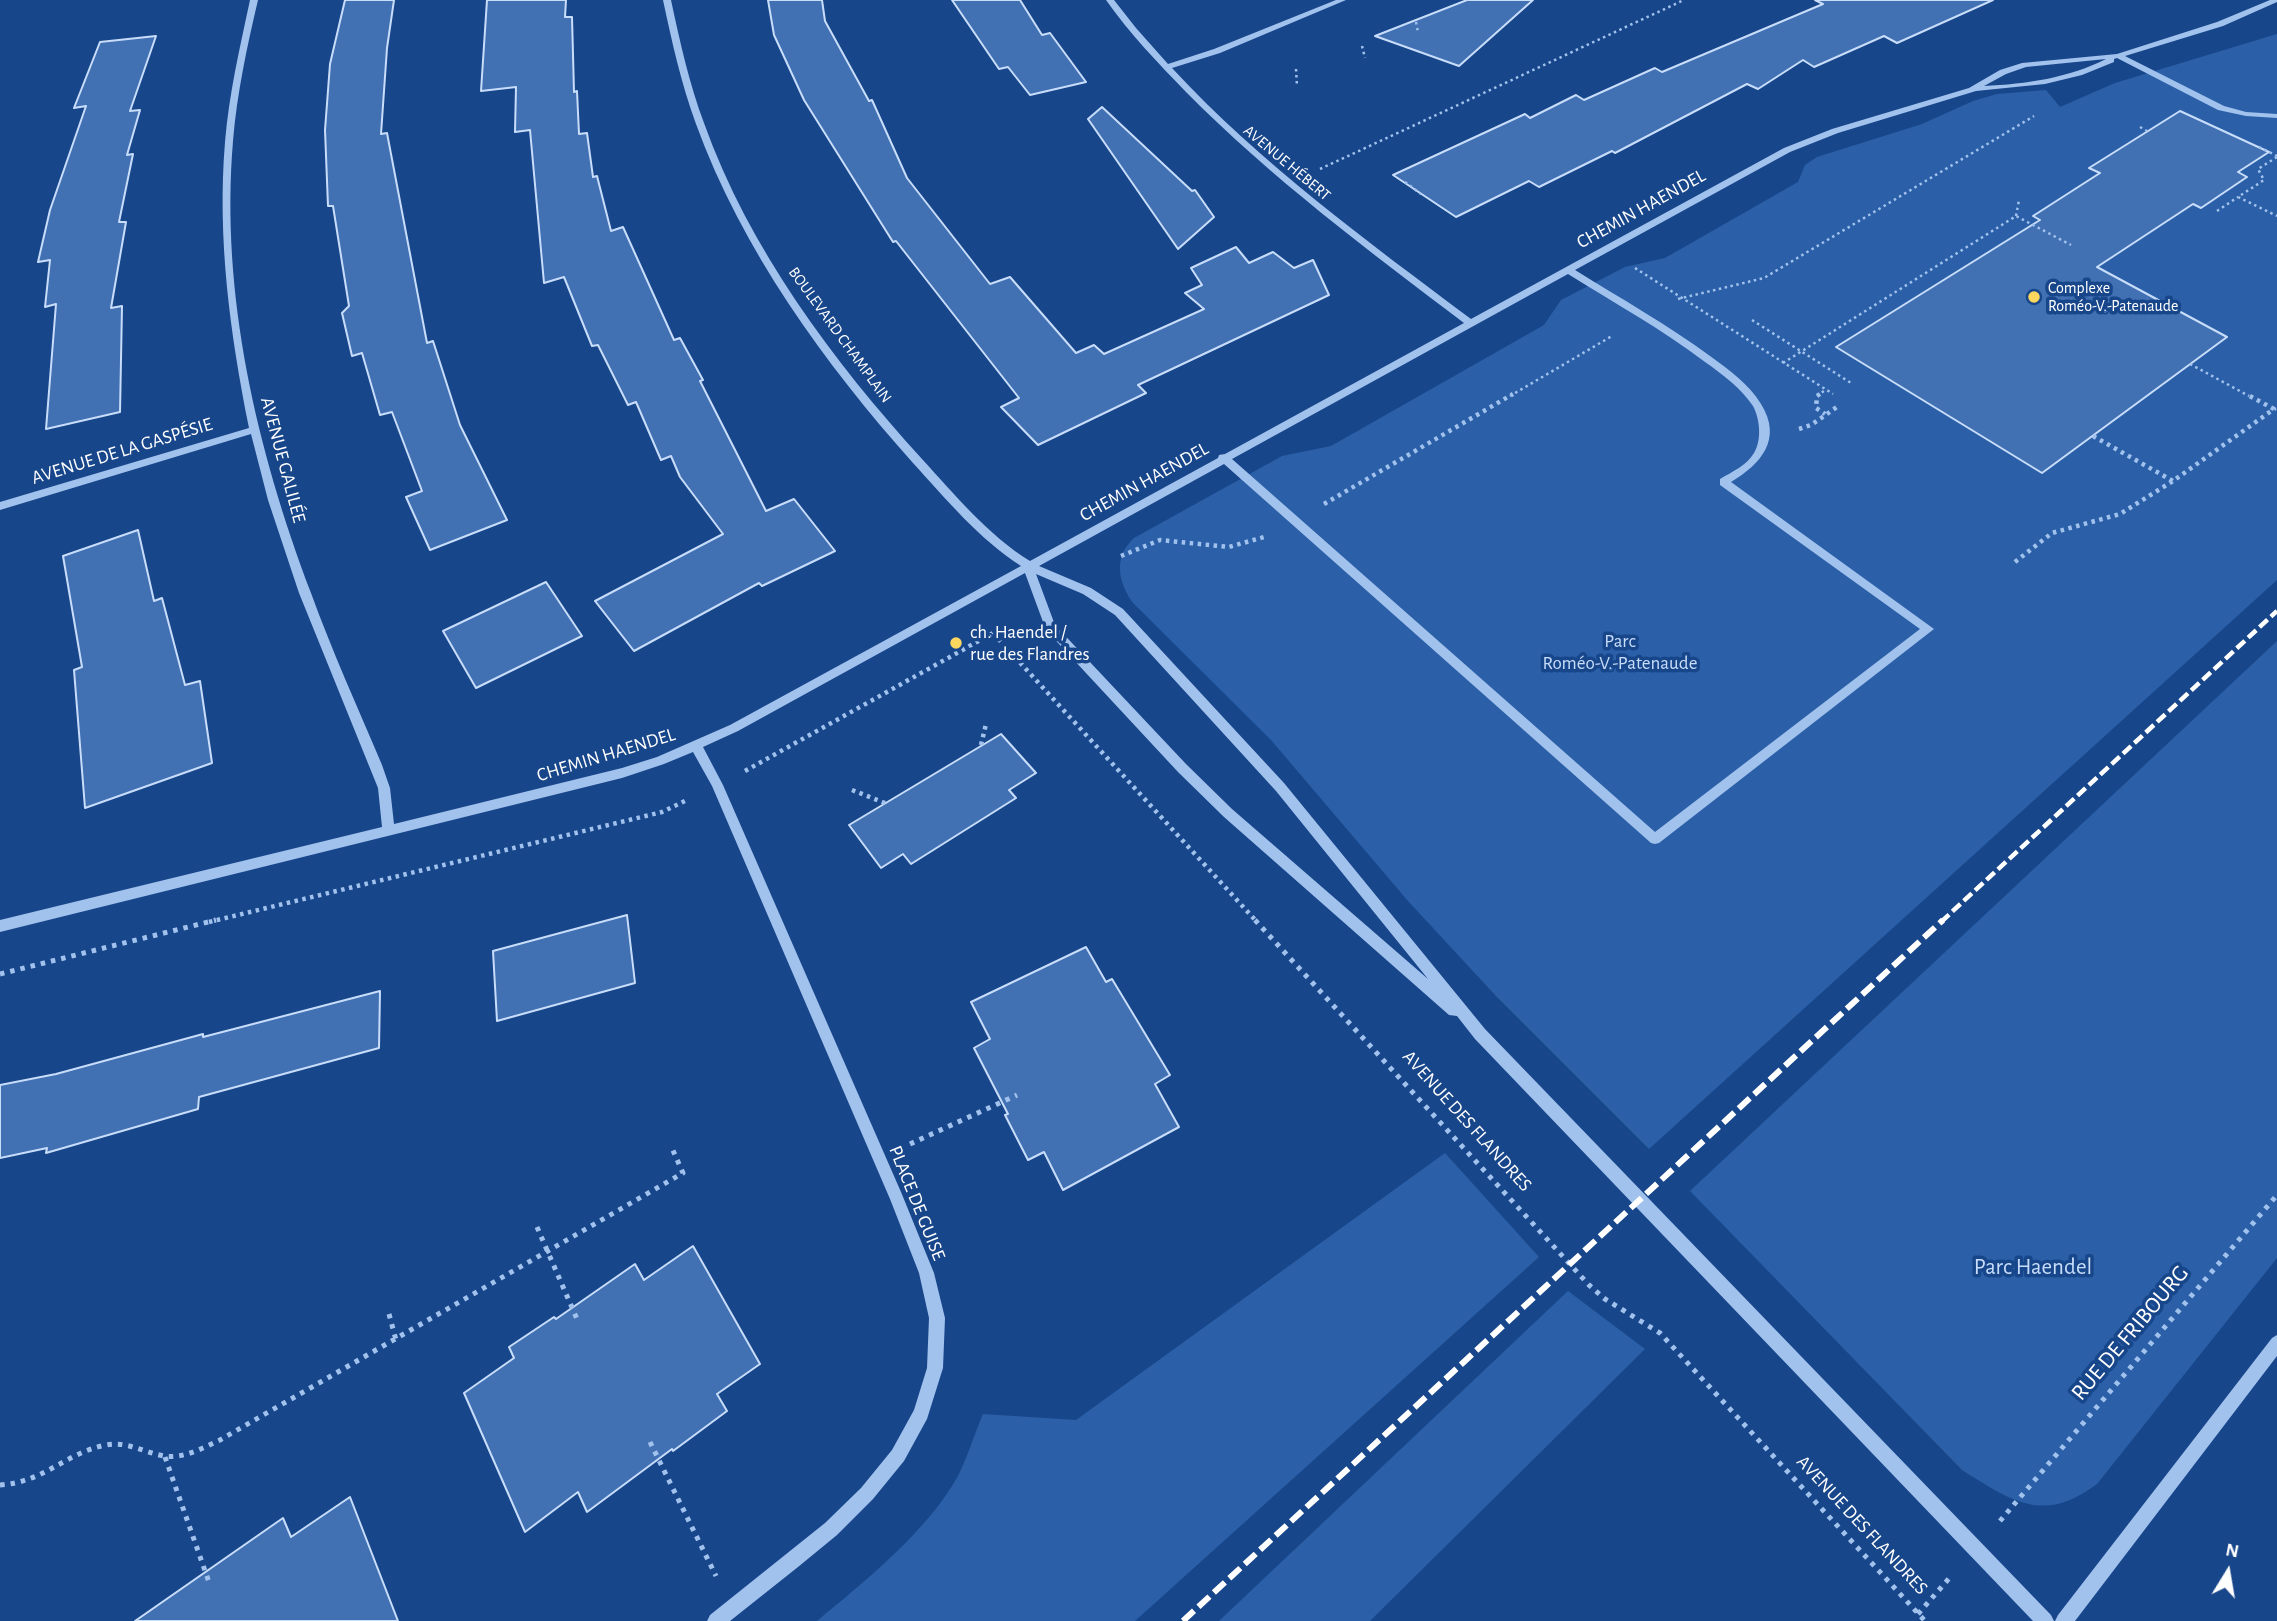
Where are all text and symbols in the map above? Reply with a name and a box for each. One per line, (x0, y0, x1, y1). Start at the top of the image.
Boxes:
street label: AVENUE HÉBERT (1239, 121, 1335, 205)
street label: CHEMIN HAENDEL (1573, 164, 1709, 254)
street label: BOULEVARD CHAMPLAIN (784, 263, 896, 407)
place label: Complexe Roméo-V.-Patenaude (2048, 278, 2178, 316)
marker: Complexe Roméo-V.-Patenaude (2026, 289, 2042, 305)
street label: AVENUE GALILÉE (255, 395, 311, 525)
street label: AVENUE DE LA GASPÉSIE (29, 413, 215, 489)
street label: CHEMIN HAENDEL (1076, 437, 1212, 527)
place label: ch. Haendel / rue des Flandres (970, 621, 1090, 665)
park label: Parc Roméo-V.-Patenaude (1543, 630, 1697, 674)
marker: ch. Haendel / rue des Flandres (948, 635, 964, 651)
street label: CHEMIN HAENDEL (534, 723, 678, 787)
street label: AVENUE DES FLANDRES (1398, 1046, 1536, 1196)
street label: PLACE DE GUISE (884, 1142, 950, 1264)
park label: Parc Haendel (1974, 1253, 2092, 1281)
street label: RUE DE FRIBOURG (2065, 1260, 2195, 1406)
street label: AVENUE DES FLANDRES (1792, 1451, 1932, 1599)
north arrow (2193, 1537, 2263, 1607)
text: N (2224, 1540, 2240, 1561)

